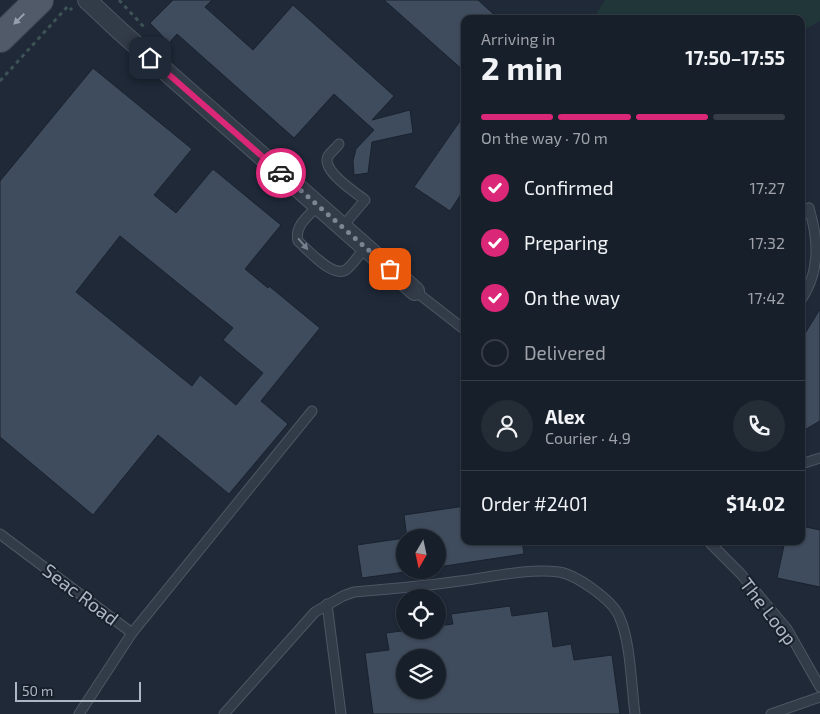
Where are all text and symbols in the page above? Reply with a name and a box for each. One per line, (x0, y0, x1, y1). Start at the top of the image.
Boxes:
one-way arrow (14, 13, 26, 25)
text: Arriving in (481, 29, 555, 48)
pin (129, 37, 171, 79)
icon: home (136, 44, 164, 72)
text: 17:50–17:55 (685, 46, 785, 69)
text: 2 min (481, 48, 563, 86)
text: On the way · 70 m (481, 128, 608, 147)
courier (256, 148, 306, 198)
icon: car (267, 159, 295, 187)
icon: check (481, 174, 509, 202)
text: Confirmed (524, 176, 614, 199)
text: 17:27 (749, 178, 785, 197)
icon: check (481, 229, 509, 257)
text: Preparing (524, 231, 608, 254)
text: 17:32 (749, 233, 785, 252)
one-way arrow (297, 237, 308, 250)
pin (369, 248, 411, 290)
icon: bag (376, 255, 404, 283)
icon: check (481, 284, 509, 312)
text: On the way (524, 286, 620, 309)
text: 17:42 (748, 288, 785, 307)
text: Delivered (524, 341, 606, 364)
button: person (481, 400, 533, 452)
button: phone (733, 400, 785, 452)
text: Alex (545, 405, 585, 428)
text: Courier · 4.9 (545, 428, 631, 447)
text: Order #2401 (481, 492, 588, 515)
text: $14.02 (726, 492, 785, 515)
north arrow (396, 529, 446, 579)
map controls (396, 529, 446, 699)
street label: Seac Road (39, 558, 123, 630)
street label: The Loop (736, 573, 802, 649)
button: locate (396, 589, 446, 639)
button: layers (396, 649, 446, 699)
scale bar (15, 679, 141, 702)
text: 50 m (22, 682, 53, 699)

